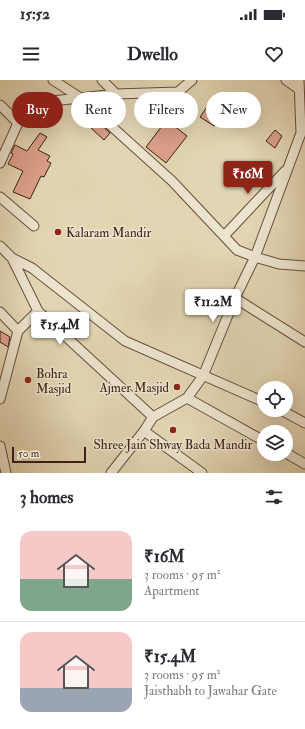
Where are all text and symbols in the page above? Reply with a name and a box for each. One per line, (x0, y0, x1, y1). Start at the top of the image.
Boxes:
text: 15:52 (20, 5, 50, 24)
icon: menu (20, 43, 42, 65)
text: Dwello (127, 43, 178, 66)
icon: heart (263, 43, 285, 65)
chip: Buy (12, 92, 63, 128)
chip: Rent (71, 92, 126, 128)
chip: Filters (134, 92, 198, 128)
chip: New (206, 92, 261, 128)
pin: ₹16M (224, 161, 272, 195)
text: ₹16M (232, 166, 264, 182)
place label: Kalaram Mandir (66, 225, 151, 241)
marker: Kalaram Mandir (53, 227, 63, 237)
pin: ₹11.2M (180, 289, 246, 323)
text: ₹11.2M (194, 294, 232, 310)
pin: ₹15.4M (27, 312, 93, 346)
text: ₹15.4M (40, 317, 80, 333)
place label: Bohra Masjid (36, 366, 72, 397)
marker: Bohra Masjid (23, 375, 33, 385)
place label: Ajmer Masjid (99, 380, 170, 396)
map controls (257, 381, 293, 461)
button: locate (257, 381, 293, 417)
marker: Ajmer Masjid (172, 382, 182, 392)
marker: Shree Jain Shway Bada Mandir (168, 425, 178, 435)
button: layers (257, 425, 293, 461)
place label: Shree Jain Shway Bada Mandir (94, 437, 253, 454)
scale bar (12, 445, 86, 464)
text: 50 m (18, 447, 39, 460)
icon: filters (263, 486, 285, 508)
text: 3 homes (20, 487, 73, 508)
text: ₹16M (144, 546, 185, 567)
icon: home (52, 547, 100, 595)
text: 3 rooms · 95 m² (144, 567, 220, 583)
text: Apartment (144, 583, 200, 599)
text: ₹15.4M (144, 646, 196, 667)
icon: home (52, 648, 100, 696)
text: 3 rooms · 95 m² (144, 667, 220, 683)
text: Jaisthabh to Jawahar Gate (144, 683, 277, 699)

